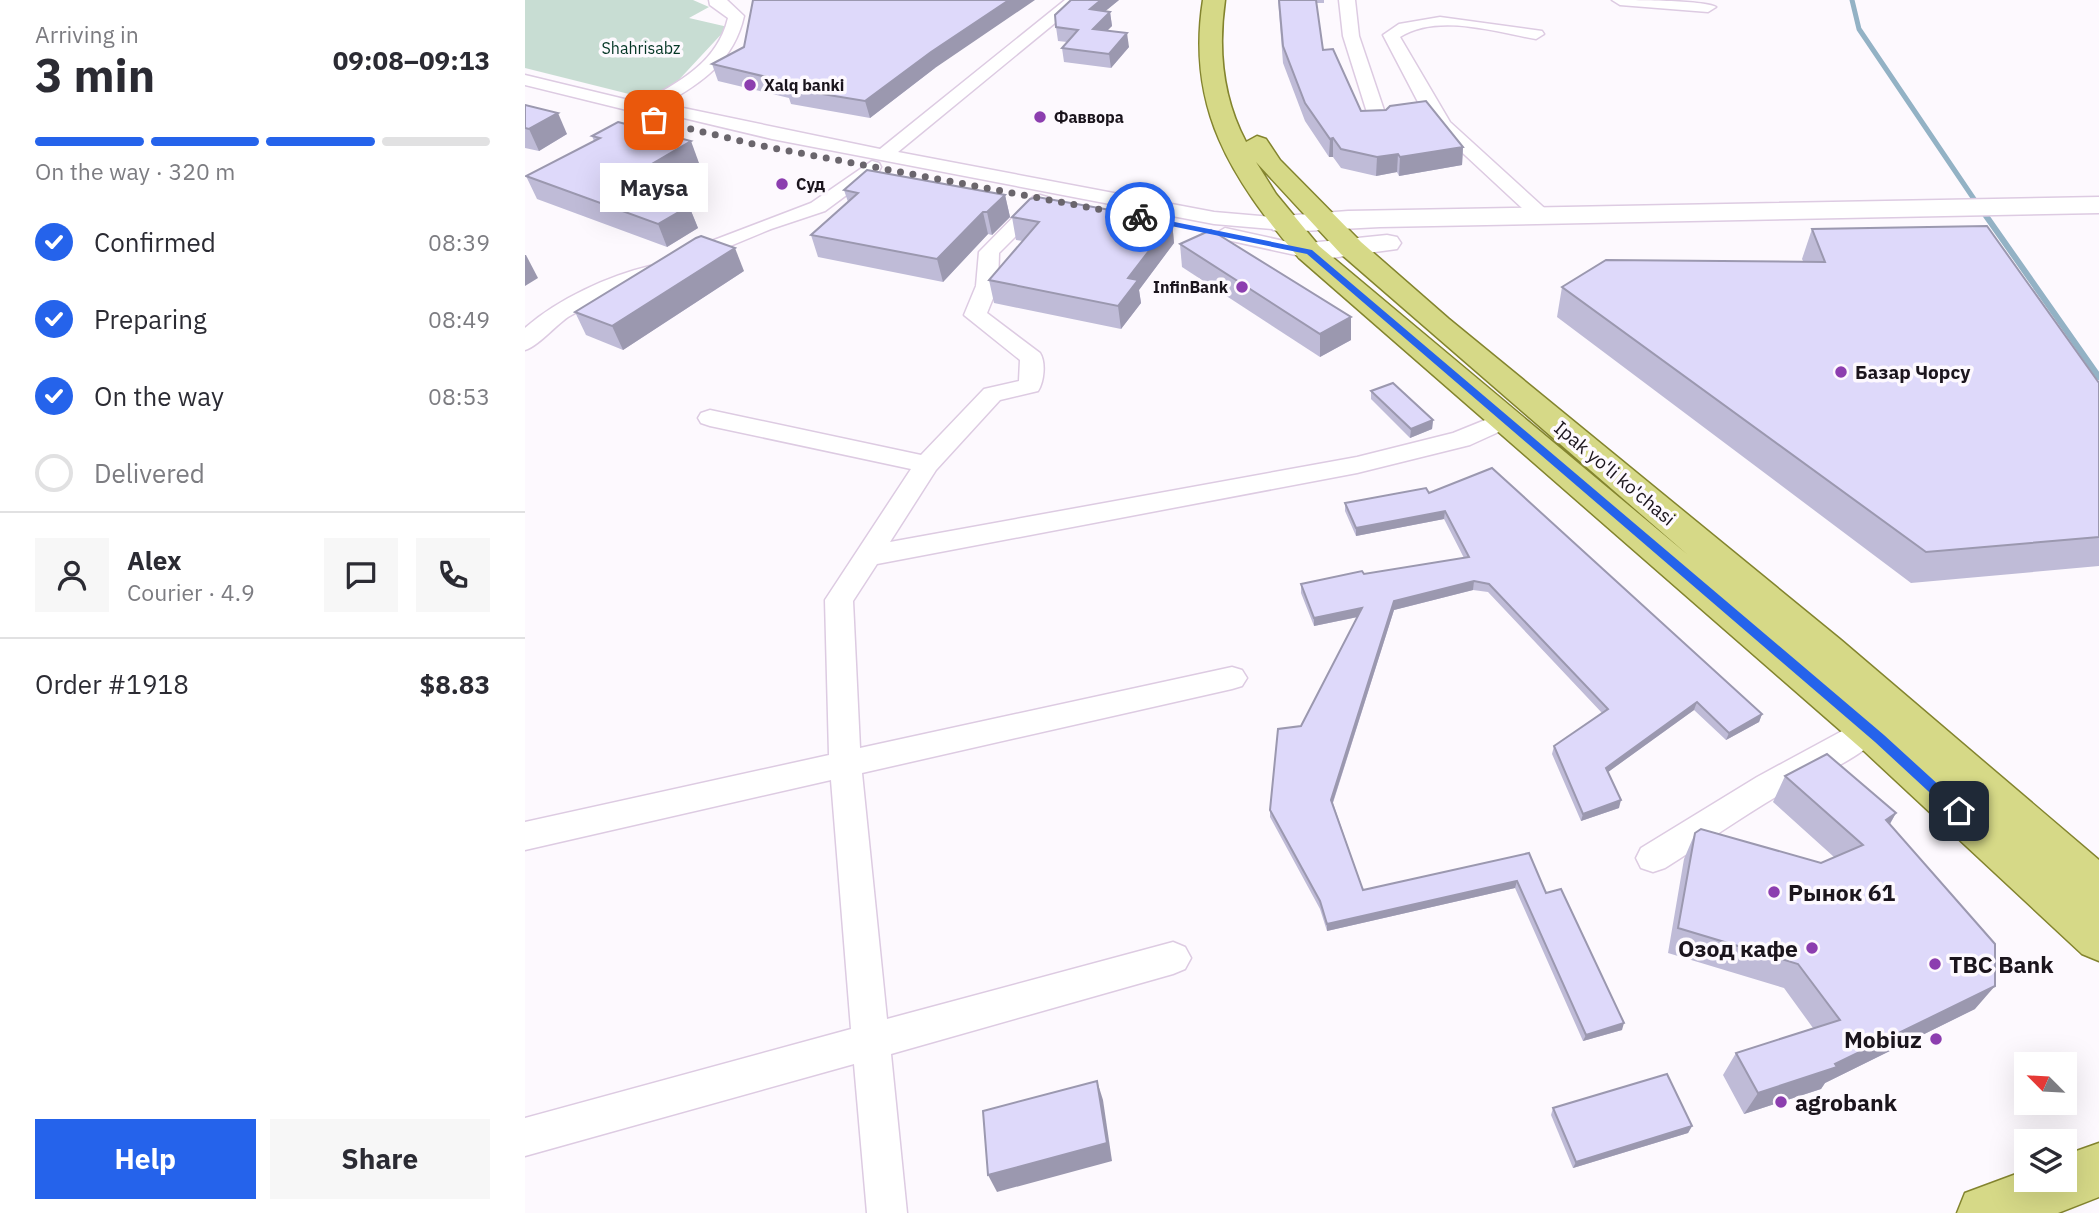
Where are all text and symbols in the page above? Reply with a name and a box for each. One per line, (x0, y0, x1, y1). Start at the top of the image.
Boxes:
text: Arriving in (35, 19, 139, 49)
park label: Shahrisabz (602, 38, 680, 58)
text: 09:08–09:13 (333, 43, 490, 77)
text: 3 min (35, 45, 155, 105)
place label: Xalq banki (764, 75, 844, 95)
marker: Xalq banki (742, 77, 758, 93)
pin (624, 90, 684, 150)
icon: bag (635, 101, 673, 139)
place label: Фаввора (1054, 107, 1124, 127)
marker: Фаввора (1032, 109, 1048, 125)
text: On the way · 320 m (35, 156, 235, 186)
callout: Maysa (600, 162, 708, 211)
text: Maysa (620, 172, 688, 202)
place label: Суд (796, 174, 826, 194)
marker: Суд (774, 176, 790, 192)
courier (1105, 182, 1175, 252)
icon: bike (1121, 198, 1159, 236)
icon: check (35, 223, 73, 261)
text: Confirmed (94, 225, 216, 259)
text: 08:39 (428, 227, 490, 257)
place label: InfinBank (1153, 277, 1229, 297)
marker: InfinBank (1234, 279, 1250, 295)
icon: check (35, 300, 73, 338)
text: Preparing (94, 302, 207, 336)
text: 08:49 (428, 304, 490, 334)
place label: Базар Чорсу (1855, 360, 1971, 384)
marker: Базар Чорсу (1833, 364, 1849, 380)
icon: check (35, 377, 73, 415)
text: On the way (94, 379, 224, 413)
text: 08:53 (428, 381, 490, 411)
street label: Ipak yo'li ko'chasi (1550, 415, 1680, 531)
text: Delivered (94, 456, 205, 490)
button: person (35, 538, 109, 612)
button: chat (324, 538, 398, 612)
button: phone (416, 538, 490, 612)
text: Alex (127, 543, 181, 577)
text: Courier · 4.9 (127, 577, 255, 607)
text: Order #1918 (35, 667, 189, 701)
text: $8.83 (420, 667, 490, 701)
pin (1929, 781, 1989, 841)
icon: home (1940, 792, 1978, 830)
place label: Рынок 61 (1788, 877, 1896, 907)
marker: Рынок 61 (1766, 884, 1782, 900)
place label: Озод кафе (1678, 933, 1798, 963)
marker: Озод кафе (1804, 940, 1820, 956)
place label: TBC Bank (1949, 949, 2054, 979)
marker: TBC Bank (1927, 956, 1943, 972)
place label: Mobiuz (1844, 1024, 1922, 1054)
marker: Mobiuz (1928, 1031, 1944, 1047)
north arrow (2014, 1052, 2077, 1115)
map controls (2014, 1052, 2077, 1192)
place label: agrobank (1795, 1087, 1898, 1117)
marker: agrobank (1773, 1094, 1789, 1110)
button: Help (35, 1119, 256, 1199)
button: Share (270, 1119, 490, 1199)
button: layers (2014, 1129, 2077, 1192)

